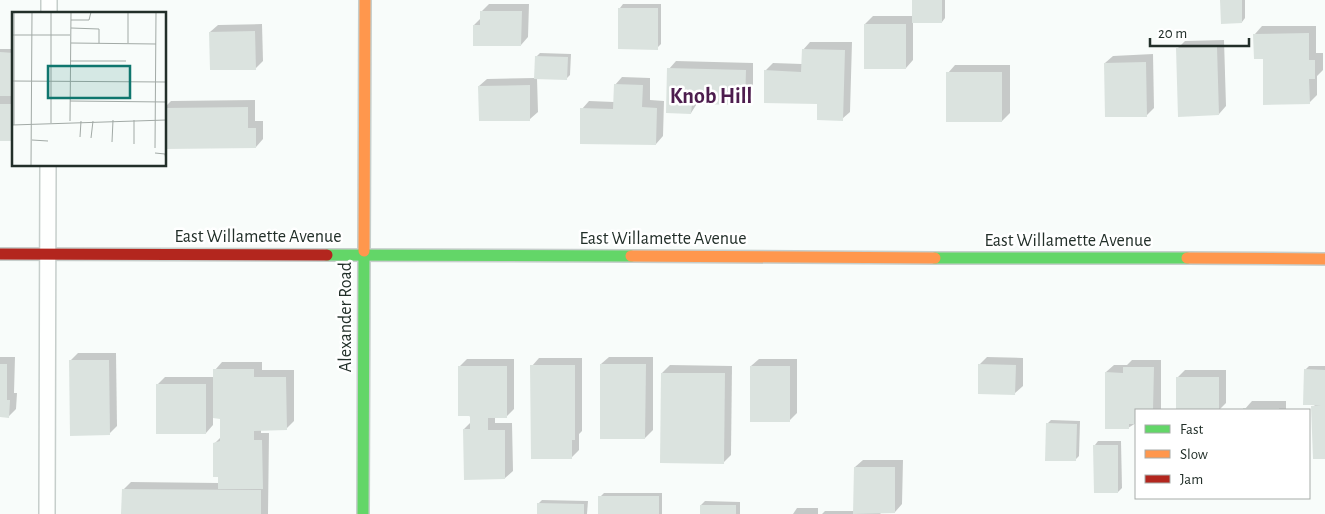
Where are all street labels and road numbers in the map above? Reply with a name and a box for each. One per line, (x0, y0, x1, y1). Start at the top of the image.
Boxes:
street label: East Willamette Avenue (174, 228, 342, 246)
street label: East Willamette Avenue (579, 230, 747, 248)
street label: East Willamette Avenue (984, 232, 1152, 250)
street label: Alexander Road (337, 262, 355, 372)

